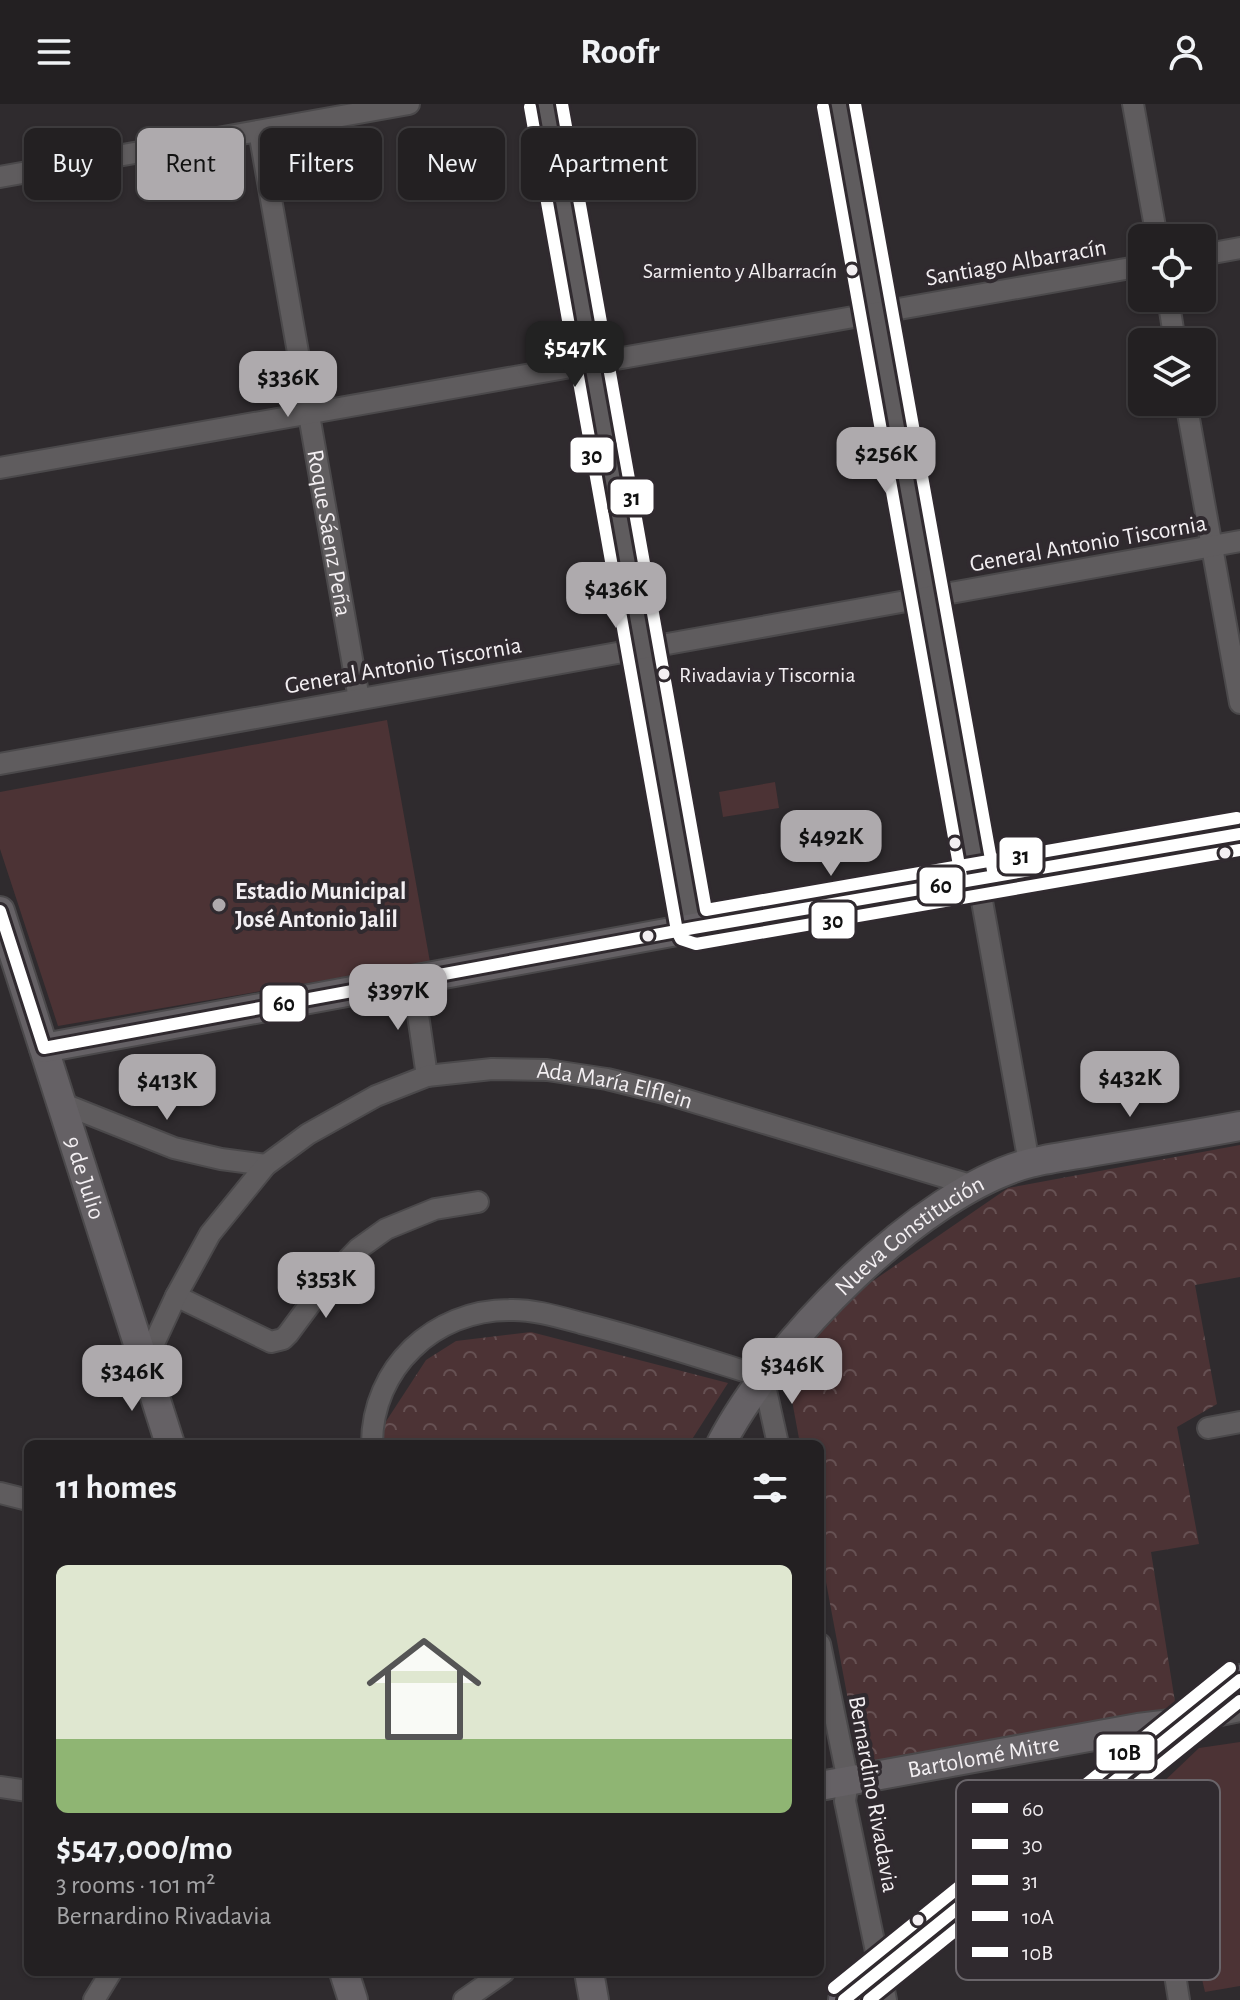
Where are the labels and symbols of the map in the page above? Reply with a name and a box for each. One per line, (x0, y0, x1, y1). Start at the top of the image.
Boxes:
street label: Santiago Albarracín (924, 235, 1108, 291)
place label: Sarmiento y Albarracín (643, 260, 837, 282)
marker: Sarmiento y Albarracín (844, 262, 860, 278)
pin: $547K (519, 321, 631, 389)
pin: $336K (232, 351, 344, 419)
pin: $256K (830, 427, 942, 495)
line badge: 30 (569, 436, 615, 474)
text: 30 (582, 445, 602, 467)
street label: Roque Sáenz Peña (302, 448, 355, 618)
line badge: 31 (609, 478, 655, 516)
text: 31 (623, 487, 641, 509)
street label: General Antonio Tiscornia (968, 511, 1208, 577)
pin: $436K (560, 562, 672, 630)
street label: General Antonio Tiscornia (283, 633, 523, 699)
place label: Rivadavia y Tiscornia (679, 664, 856, 686)
marker: Rivadavia y Tiscornia (656, 666, 672, 682)
pin: $492K (775, 810, 887, 878)
unlabelled marker (947, 835, 963, 851)
line badge: 31 (998, 836, 1044, 875)
text: 31 (1012, 845, 1030, 867)
unlabelled marker (1217, 845, 1233, 861)
line badge: 60 (918, 866, 964, 905)
text: 60 (930, 875, 952, 897)
place label: Estadio Municipal José Antonio Jalil (235, 880, 406, 932)
marker: Estadio Municipal José Antonio Jalil (210, 896, 228, 914)
line badge: 30 (810, 901, 856, 940)
text: 30 (823, 910, 843, 932)
unlabelled marker (640, 928, 656, 944)
pin: $397K (342, 964, 454, 1032)
line badge: 60 (261, 984, 307, 1023)
text: 60 (273, 993, 295, 1015)
pin: $432K (1074, 1051, 1186, 1119)
pin: $413K (111, 1054, 223, 1122)
street label: Ada María Elflein (536, 1059, 695, 1114)
street label: 9 de Julio (60, 1134, 109, 1223)
street label: Nueva Constitución (831, 1172, 988, 1301)
pin: $353K (270, 1252, 382, 1320)
pin: $346K (736, 1338, 848, 1406)
pin: $346K (76, 1345, 188, 1413)
street label: Bernardino Rivadavia (844, 1694, 902, 1894)
street label: Bartolomé Mitre (906, 1732, 1061, 1783)
line badge: 10B (1095, 1733, 1156, 1772)
text: 10B (1109, 1742, 1141, 1764)
legend (956, 1780, 1220, 1980)
text: 60 (1022, 1798, 1044, 1820)
text: 30 (1022, 1834, 1043, 1856)
text: 31 (1022, 1870, 1039, 1892)
text: 10A (1022, 1906, 1054, 1928)
unlabelled marker (910, 1912, 926, 1928)
text: 10B (1022, 1942, 1053, 1964)

